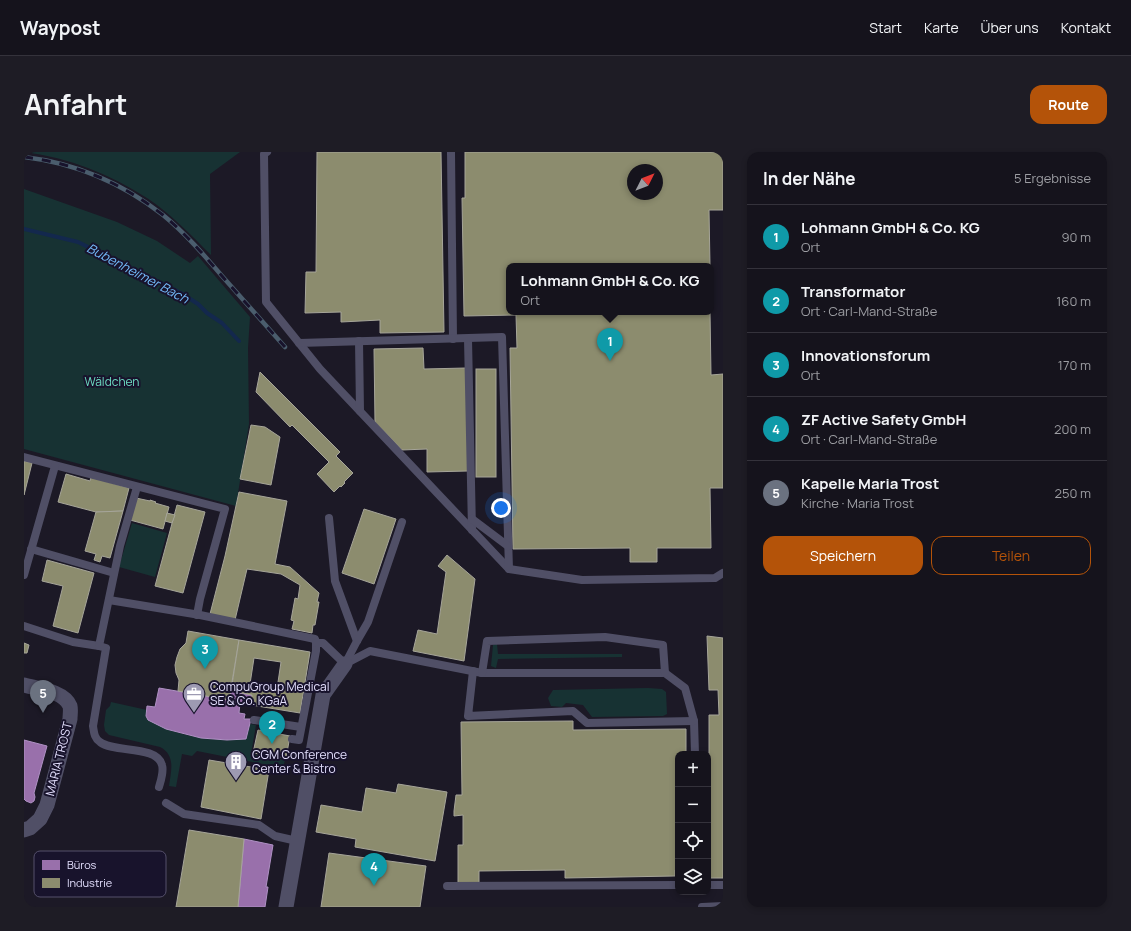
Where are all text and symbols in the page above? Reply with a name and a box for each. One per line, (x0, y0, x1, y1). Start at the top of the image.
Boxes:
text: Waypost (20, 15, 100, 41)
text: Start (869, 18, 902, 37)
text: Karte (924, 18, 959, 37)
text: Über uns (981, 18, 1039, 37)
text: Kontakt (1061, 18, 1111, 37)
text: Anfahrt (24, 85, 127, 123)
button: Route (1030, 85, 1107, 124)
north arrow (627, 164, 663, 200)
text: In der Nähe (763, 167, 856, 190)
text: 5 Ergebnisse (1014, 169, 1091, 187)
text: Lohmann GmbH & Co. KG (801, 217, 980, 238)
text: 1 (773, 228, 779, 246)
text: 90 m (1061, 228, 1091, 246)
text: Ort (801, 238, 820, 256)
water label: Bubenheimer Bach (84, 239, 193, 308)
popup (506, 263, 714, 315)
text: Lohmann GmbH & Co. KG (521, 270, 699, 291)
text: Transformator (801, 281, 905, 302)
text: Ort (521, 291, 540, 309)
text: 2 (772, 292, 780, 310)
text: 160 m (1056, 292, 1091, 310)
text: Ort · Carl-Mand-Straße (801, 302, 937, 320)
pin: 1 (597, 328, 623, 361)
text: Innovationsforum (801, 345, 930, 366)
text: 3 (772, 356, 780, 374)
text: 170 m (1058, 356, 1091, 374)
text: Ort (801, 366, 820, 384)
park label: Wäldchen (85, 373, 140, 390)
text: ZF Active Safety GmbH (801, 409, 966, 430)
text: 4 (772, 420, 780, 438)
text: 200 m (1054, 420, 1091, 438)
text: Ort · Carl-Mand-Straße (801, 430, 937, 448)
text: Kapelle Maria Trost (801, 473, 939, 494)
text: 5 (772, 484, 780, 502)
text: 250 m (1055, 484, 1091, 502)
text: Kirche · Maria Trost (801, 494, 914, 512)
your location (491, 498, 511, 518)
button: Speichern (763, 536, 923, 575)
button: Teilen (931, 536, 1091, 575)
pin: 3 (192, 636, 218, 669)
place label: CompuGroup Medical SE & Co. KGaA (210, 678, 330, 709)
pin: 5 (30, 680, 56, 713)
office icon: CompuGroup Medical SE & Co. KGaA (181, 681, 207, 714)
pin: 2 (259, 711, 285, 744)
street label: MARIA TROST (41, 719, 76, 798)
place label: CGM Conference Center & Bistro (252, 746, 347, 777)
building icon: CGM Conference Center & Bistro (223, 749, 249, 782)
map controls (675, 751, 711, 895)
button: + (675, 751, 711, 787)
button: − (675, 787, 711, 823)
button: locate (675, 823, 711, 859)
legend (34, 851, 166, 897)
pin: 4 (361, 853, 387, 886)
text: Büros (67, 857, 97, 872)
button: layers (675, 859, 711, 895)
text: Industrie (67, 875, 113, 890)

